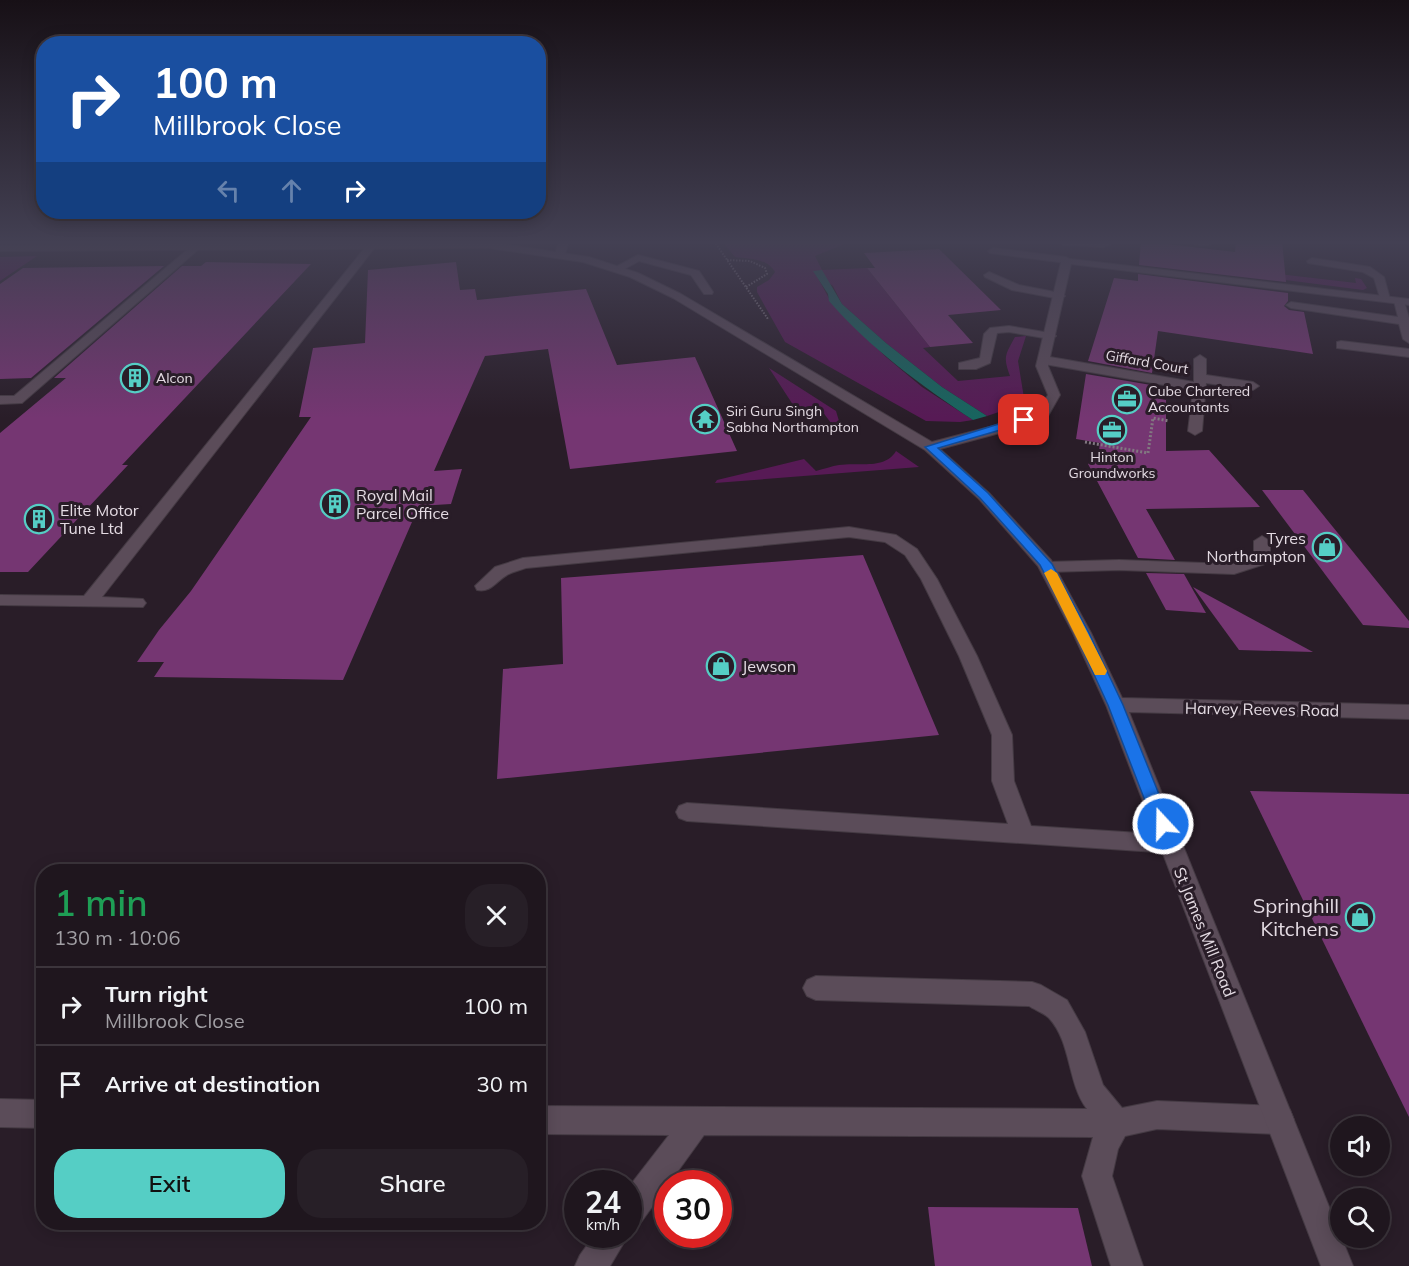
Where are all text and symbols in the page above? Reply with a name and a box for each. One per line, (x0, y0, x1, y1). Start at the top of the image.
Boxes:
text: 100 m (153, 56, 278, 109)
icon: right (54, 60, 132, 138)
text: Millbrook Close (153, 108, 341, 142)
icon: left (212, 174, 245, 207)
icon: ahead (275, 174, 308, 207)
icon: right (338, 174, 371, 207)
street label: Giffard Court (1104, 346, 1190, 378)
building icon: Alcon (119, 362, 151, 394)
place label: Alcon (156, 369, 193, 387)
place label: Cube Chartered Accountants (1148, 382, 1250, 416)
office icon: Cube Chartered Accountants (1111, 383, 1143, 415)
pin (998, 394, 1049, 445)
place label: Siri Guru Singh Sabha Northampton (726, 402, 859, 436)
temple icon: Siri Guru Singh Sabha Northampton (689, 403, 721, 435)
icon: arrive (1007, 403, 1040, 436)
office icon: Hinton Groundworks (1096, 414, 1128, 446)
place label: Hinton Groundworks (1068, 448, 1156, 482)
place label: Royal Mail Parcel Office (356, 485, 449, 523)
building icon: Royal Mail Parcel Office (319, 488, 351, 520)
place label: Elite Motor Tune Ltd (60, 500, 139, 538)
building icon: Elite Motor Tune Ltd (23, 503, 55, 535)
place label: Tyres Northampton (1207, 528, 1306, 566)
shop icon: Tyres Northampton (1311, 531, 1343, 563)
shop icon: Jewson (705, 650, 737, 682)
place label: Jewson (742, 656, 796, 676)
street label: Harvey Reeves Road (1185, 698, 1339, 720)
position arrow (1131, 792, 1195, 856)
street label: St James Mill Road (1170, 864, 1240, 1000)
text: 1 min (54, 880, 148, 925)
button: close (465, 884, 528, 947)
place label: Springhill Kitchens (1253, 893, 1339, 941)
shop icon: Springhill Kitchens (1344, 901, 1376, 933)
text: 130 m · 10:06 (54, 925, 180, 950)
text: Turn right (105, 980, 208, 1008)
icon: right (54, 990, 87, 1023)
text: 100 m (463, 992, 528, 1020)
text: Millbrook Close (105, 1008, 245, 1033)
icon: arrive (54, 1068, 87, 1101)
text: Arrive at destination (105, 1070, 320, 1098)
text: 30 m (477, 1070, 528, 1098)
map controls (1330, 1116, 1390, 1248)
button: sound (1330, 1116, 1390, 1176)
button: Exit (54, 1149, 285, 1218)
button: Share (297, 1149, 528, 1218)
speed limit sign: 30 (654, 1170, 732, 1248)
text: 24 (585, 1183, 621, 1221)
button: search (1330, 1188, 1390, 1248)
text: km/h (586, 1215, 620, 1234)

